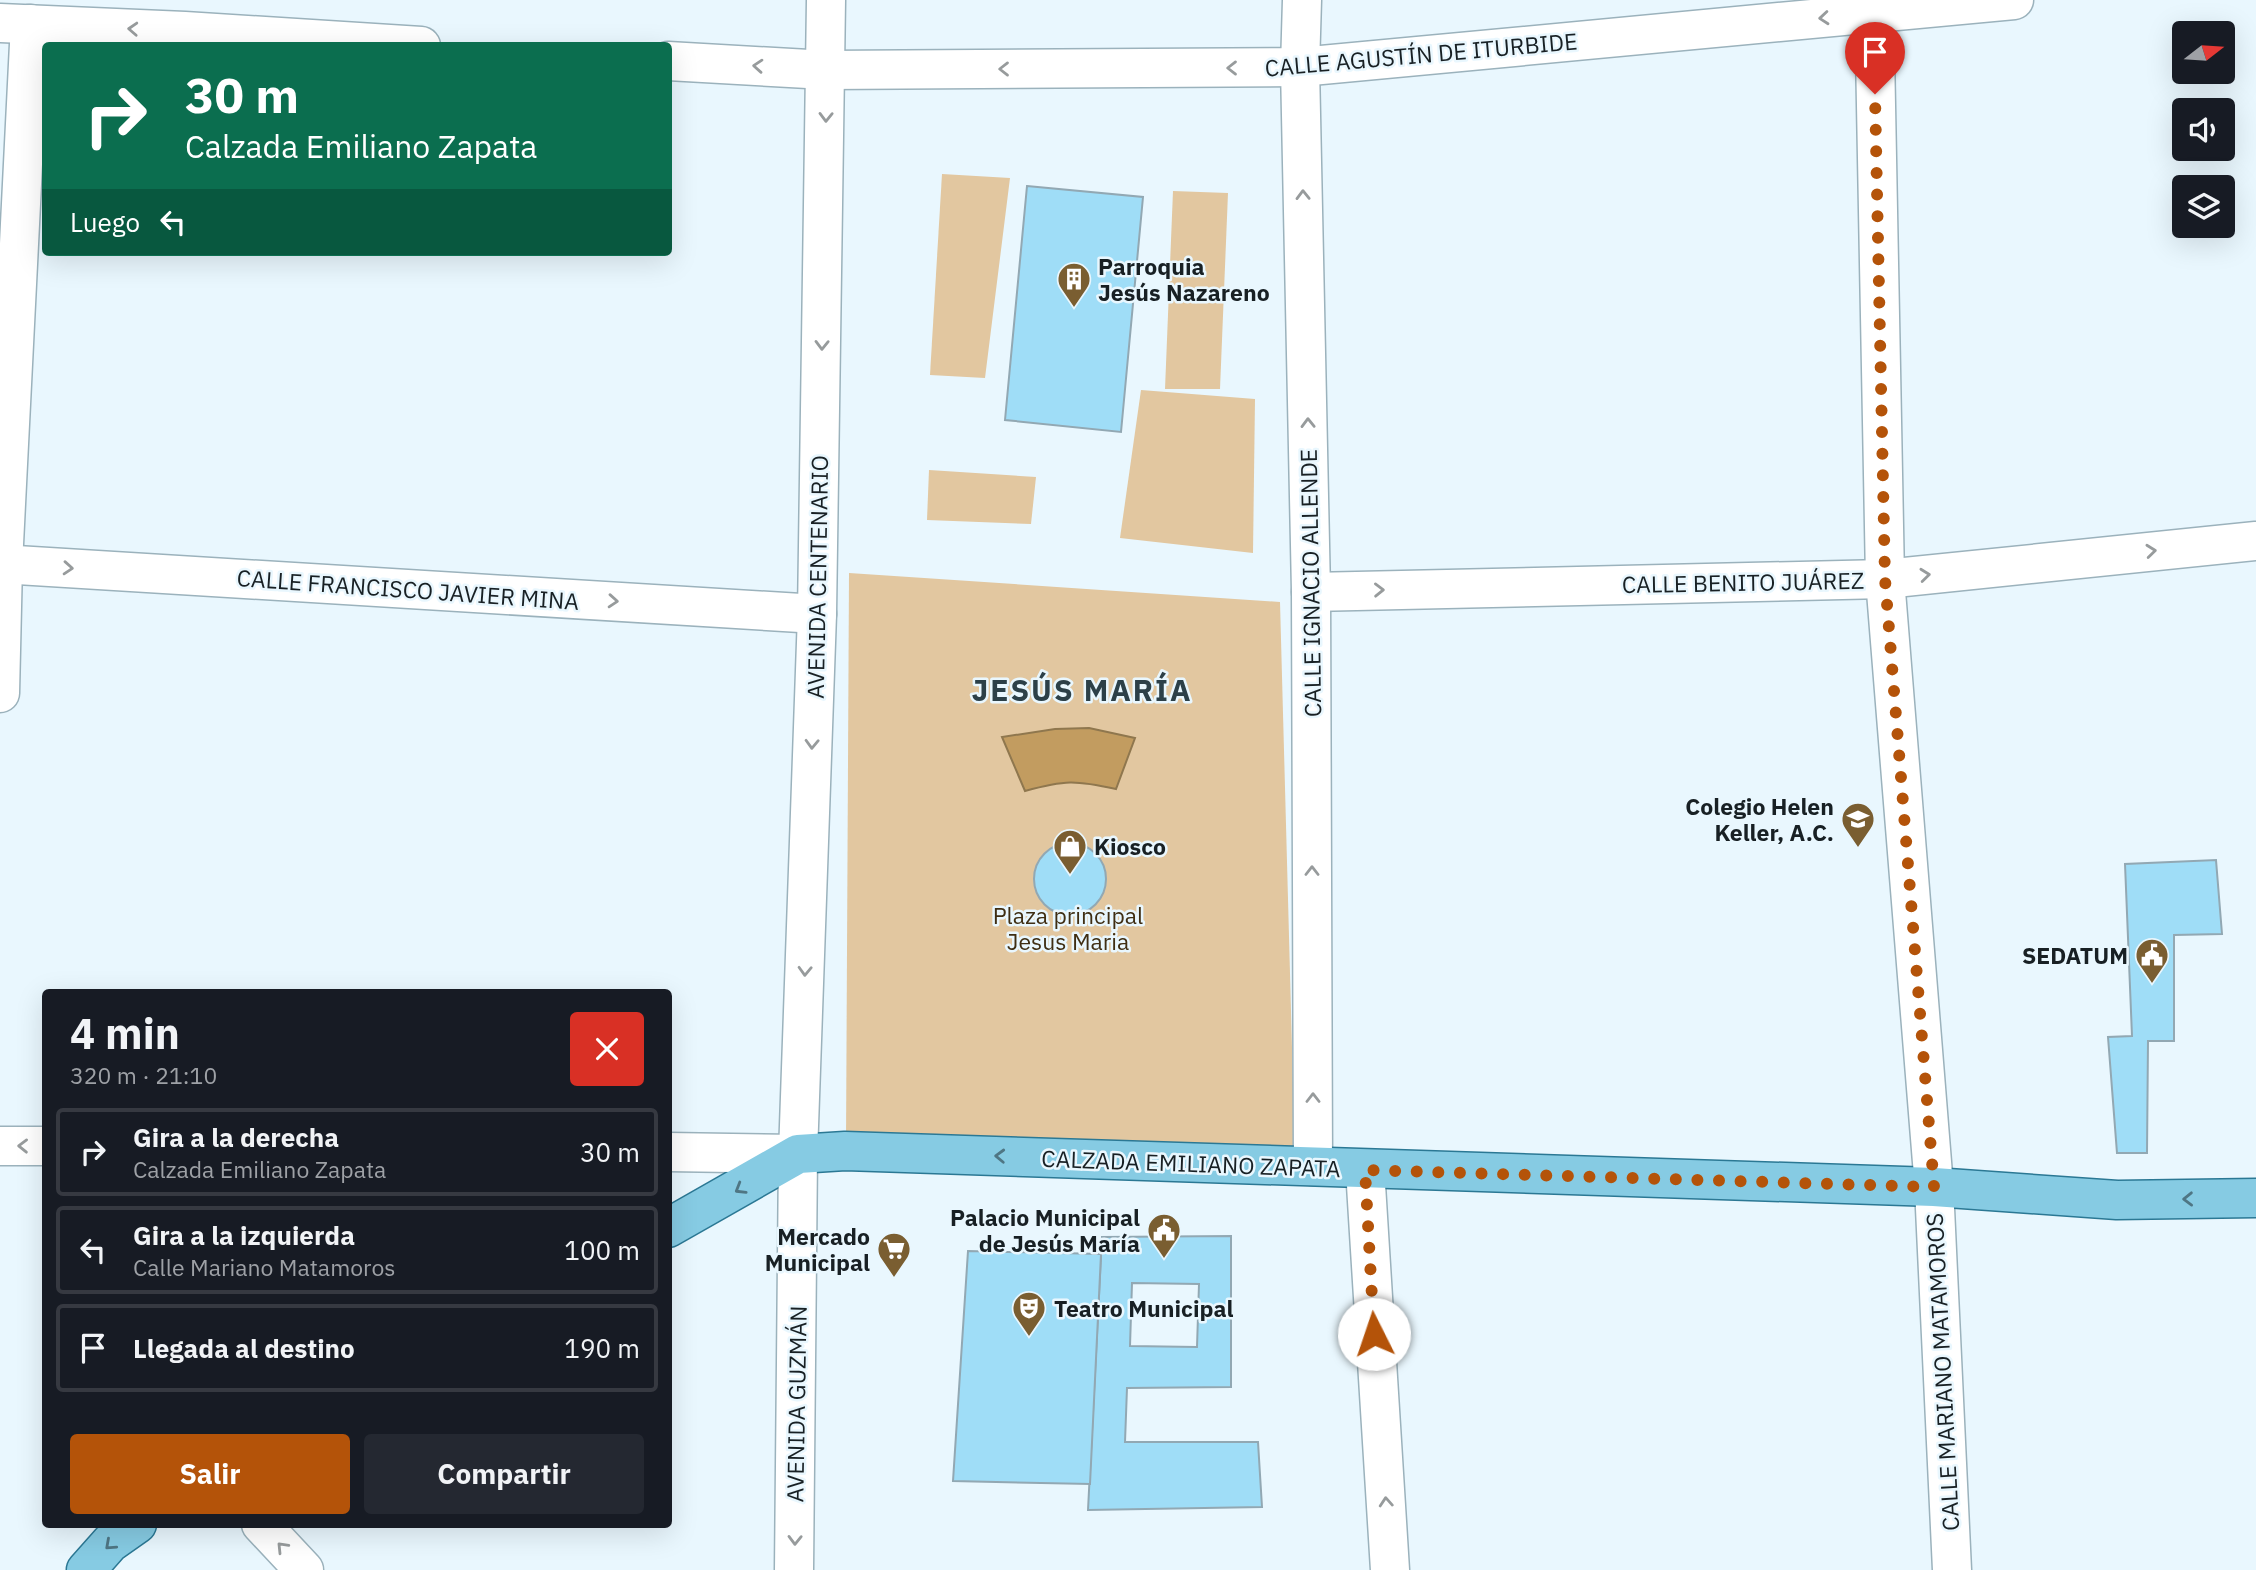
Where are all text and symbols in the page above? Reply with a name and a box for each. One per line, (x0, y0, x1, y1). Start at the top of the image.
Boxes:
one-way arrow (1818, 10, 1829, 25)
one-way arrow (127, 21, 138, 36)
north arrow (2172, 21, 2235, 84)
map controls (2172, 21, 2235, 238)
pin (1845, 22, 1905, 94)
street label: CALLE AGUSTÍN DE ITURBIDE (1263, 25, 1579, 83)
icon: arrive (1856, 33, 1894, 71)
one-way arrow (752, 59, 763, 74)
one-way arrow (1226, 60, 1237, 76)
one-way arrow (999, 61, 1009, 77)
text: 30 m (185, 63, 299, 126)
icon: right (70, 70, 161, 161)
button: sound (2172, 98, 2235, 161)
one-way arrow (818, 112, 833, 123)
text: Calzada Emiliano Zapata (185, 125, 537, 167)
button: layers (2172, 175, 2235, 238)
one-way arrow (1295, 189, 1311, 200)
icon: left (154, 203, 192, 241)
text: Luego (70, 205, 140, 239)
place label: Parroquia Jesús Nazareno (1098, 251, 1270, 307)
building icon: Parroquia Jesús Nazareno (1055, 260, 1093, 309)
one-way arrow (814, 339, 829, 350)
one-way arrow (1300, 417, 1315, 428)
street label: CALLE IGNACIO ALLENDE (1293, 449, 1327, 717)
street label: AVENIDA CENTENARIO (800, 455, 834, 699)
one-way arrow (2146, 544, 2157, 559)
one-way arrow (63, 560, 74, 575)
street label: CALLE FRANCISCO JAVIER MINA (236, 562, 580, 616)
street label: CALLE BENITO JUÁREZ (1622, 565, 1864, 599)
one-way arrow (1919, 567, 1931, 582)
one-way arrow (1374, 583, 1385, 598)
one-way arrow (608, 594, 619, 609)
district label: JESÚS MARÍA (971, 670, 1193, 709)
one-way arrow (805, 738, 820, 749)
place label: Colegio Helen Keller, A.C. (1685, 791, 1834, 847)
school or university icon: Colegio Helen Keller, A.C. (1839, 800, 1877, 849)
shop icon: Kiosco (1051, 827, 1089, 876)
place label: Kiosco (1094, 831, 1166, 861)
one-way arrow (1304, 865, 1320, 875)
park label: Plaza principal Jesus Maria (993, 900, 1143, 956)
public building icon: SEDATUM (2133, 936, 2171, 985)
place label: SEDATUM (2022, 940, 2128, 970)
one-way arrow (797, 966, 812, 977)
text: 4 min (70, 1006, 180, 1061)
button: close (570, 1012, 644, 1086)
text: 320 m · 21:10 (70, 1060, 217, 1090)
one-way arrow (1305, 1092, 1321, 1103)
text: Gira a la derecha (133, 1120, 339, 1154)
icon: right (74, 1133, 112, 1171)
text: 30 m (580, 1135, 640, 1169)
one-way arrow (17, 1138, 28, 1154)
street label: CALZADA EMILIANO ZAPATA (1041, 1143, 1341, 1183)
one-way arrow (994, 1148, 1005, 1164)
text: Calzada Emiliano Zapata (133, 1154, 386, 1184)
one-way arrow (734, 1180, 747, 1193)
one-way arrow (2182, 1191, 2193, 1207)
place label: Palacio Municipal de Jesús María (950, 1202, 1140, 1258)
public building icon: Palacio Municipal de Jesús María (1145, 1211, 1183, 1260)
street label: CALLE MARIANO MATAMOROS (1919, 1212, 1965, 1532)
text: Gira a la izquierda (133, 1218, 355, 1252)
place label: Mercado Municipal (765, 1221, 870, 1277)
supermarket icon: Mercado Municipal (875, 1230, 913, 1279)
icon: left (74, 1231, 112, 1269)
text: 100 m (564, 1233, 640, 1267)
text: Calle Mariano Matamoros (133, 1252, 396, 1282)
theatre icon: Teatro Municipal (1010, 1289, 1048, 1338)
place label: Teatro Municipal (1054, 1293, 1234, 1323)
position arrow (1337, 1297, 1411, 1371)
street label: AVENIDA GUZMÁN (779, 1305, 813, 1503)
icon: arrive (74, 1329, 112, 1367)
text: Llegada al destino (133, 1331, 355, 1365)
text: 190 m (564, 1331, 640, 1365)
button: Salir (70, 1434, 350, 1514)
button: Compartir (364, 1434, 644, 1514)
one-way arrow (1379, 1496, 1394, 1507)
one-way arrow (787, 1535, 802, 1546)
one-way arrow (105, 1537, 118, 1549)
one-way arrow (278, 1542, 291, 1555)

